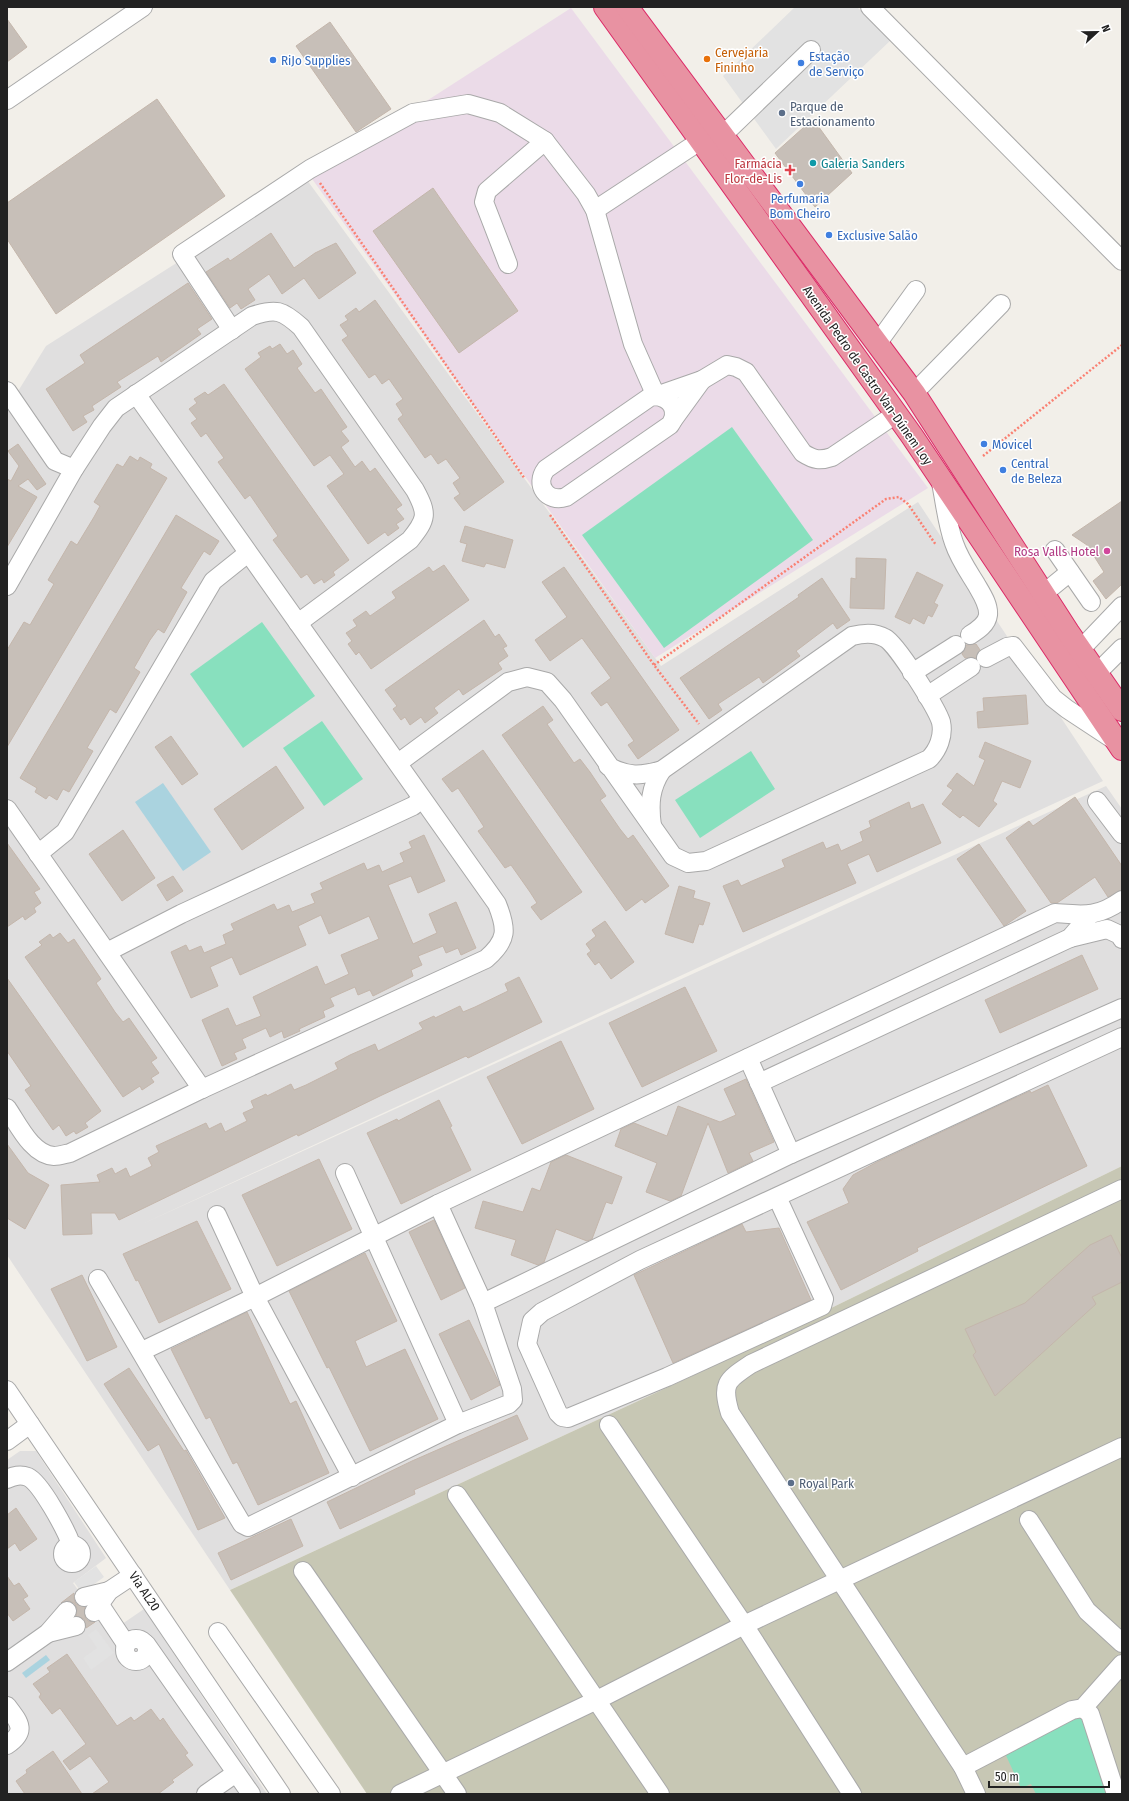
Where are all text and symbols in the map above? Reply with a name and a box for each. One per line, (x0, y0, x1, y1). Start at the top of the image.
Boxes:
north arrow (1077, 12, 1117, 52)
text: N (1099, 23, 1113, 34)
place label: Cervejaria Fininho (715, 45, 768, 75)
place label: Estação de Serviço (809, 49, 864, 79)
place label: RiJo Supplies (281, 53, 351, 68)
marker: Cervejaria Fininho (702, 54, 712, 64)
marker: RiJo Supplies (268, 55, 278, 65)
marker: Estação de Serviço (796, 58, 806, 68)
place label: Parque de Estacionamento (790, 99, 875, 129)
marker: Parque de Estacionamento (777, 108, 787, 118)
place label: Farmácia Flor-de-Lis (725, 156, 782, 186)
place label: Galeria Sanders (821, 156, 905, 171)
marker: Galeria Sanders (808, 158, 818, 168)
marker: Farmácia Flor-de-Lis (785, 165, 795, 175)
marker: Perfumaria Bom Cheiro (795, 179, 805, 189)
place label: Perfumaria Bom Cheiro (769, 191, 831, 221)
place label: Exclusive Salão (837, 228, 918, 243)
marker: Exclusive Salão (824, 230, 834, 240)
street label: Avenida Pedro de Castro Van-Dúnem Loy (800, 283, 936, 468)
place label: Movicel (992, 437, 1033, 452)
marker: Movicel (979, 439, 989, 449)
place label: Central de Beleza (1011, 456, 1062, 486)
marker: Central de Beleza (998, 465, 1008, 475)
place label: Rosa Valls Hotel (1014, 544, 1100, 559)
marker: Rosa Valls Hotel (1102, 546, 1112, 556)
place label: Royal Park (799, 1476, 855, 1491)
marker: Royal Park (786, 1478, 796, 1488)
street label: Via AL20 (126, 1569, 163, 1614)
scale bar (989, 1763, 1109, 1789)
text: 50 m (995, 1770, 1019, 1784)

